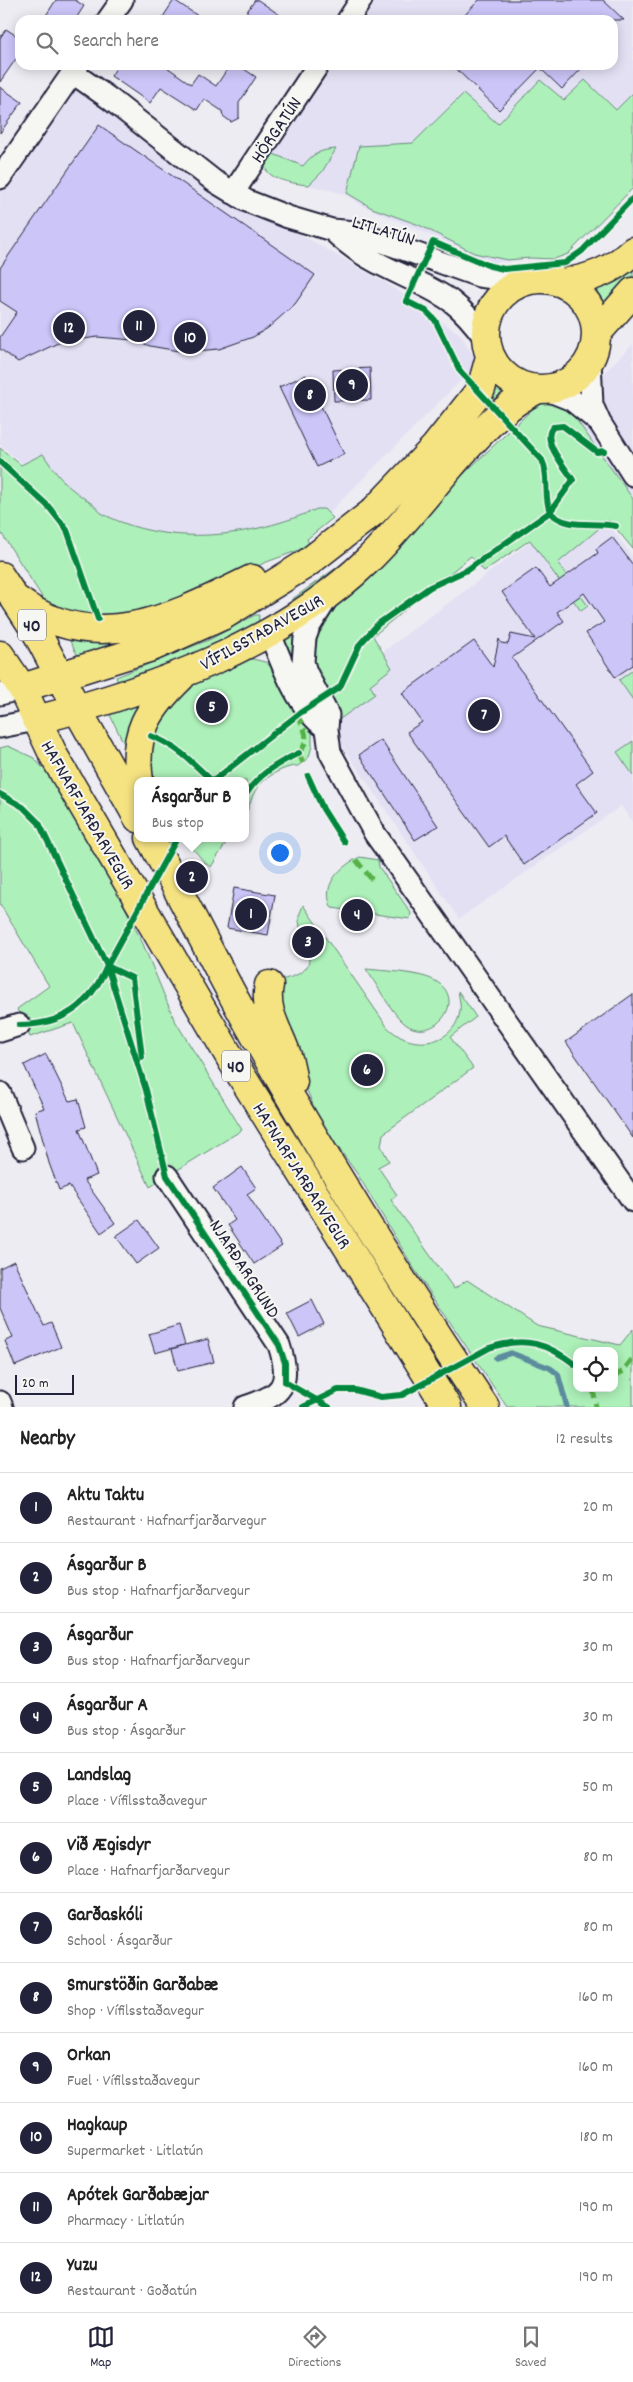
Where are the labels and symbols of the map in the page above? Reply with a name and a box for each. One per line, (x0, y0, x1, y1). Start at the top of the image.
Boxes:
street label: HÖRGATÚN (246, 92, 310, 170)
street label: LITLATÚN (348, 210, 418, 255)
pin: 11 (123, 307, 155, 345)
pin: 12 (53, 309, 85, 347)
pin: 10 (174, 319, 206, 357)
pin: 9 (336, 366, 368, 404)
pin: 8 (294, 376, 326, 414)
street label: VÍFILSSTAÐAVEGUR (196, 589, 329, 679)
road number: 40 (18, 610, 46, 640)
pin: 5 (196, 688, 228, 726)
pin: 7 (468, 696, 500, 734)
street label: HAFNARFJARÐARVEGUR (32, 736, 140, 895)
your location (267, 840, 293, 866)
pin: 2 (176, 858, 208, 896)
pin: 1 (235, 895, 267, 933)
pin: 4 (341, 896, 373, 934)
pin: 3 (292, 923, 324, 961)
road number: 40 (222, 1050, 250, 1082)
pin: 6 (351, 1051, 383, 1089)
street label: HAFNARFJARÐARVEGUR (244, 1098, 356, 1255)
street label: NJARÐARGRUND (201, 1215, 285, 1325)
scale bar (15, 1372, 74, 1395)

